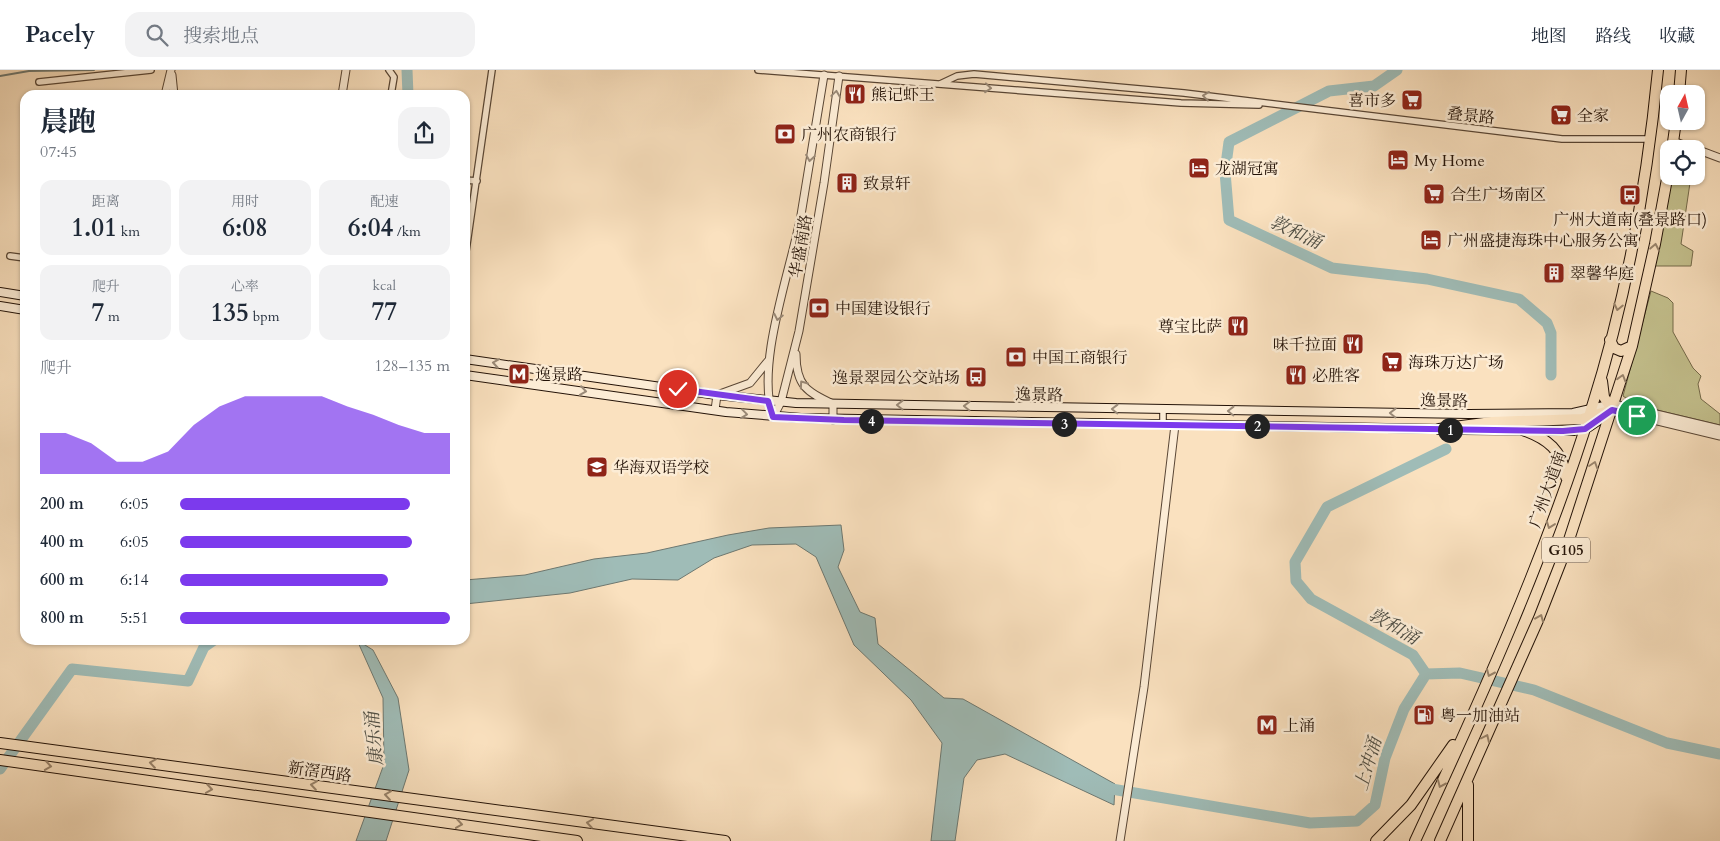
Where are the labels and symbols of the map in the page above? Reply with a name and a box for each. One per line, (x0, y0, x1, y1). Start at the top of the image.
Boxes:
restaurant icon: 熊记虾王 (843, 82, 867, 106)
one-way arrow (985, 82, 993, 93)
place label: 熊记虾王 (871, 84, 935, 106)
north arrow (1660, 85, 1705, 130)
supermarket icon: 喜市多 (1400, 88, 1424, 112)
one-way arrow (830, 89, 841, 97)
place label: 喜市多 (1348, 90, 1396, 112)
one-way arrow (1202, 91, 1210, 102)
street label: 叠景路 (1446, 103, 1496, 129)
supermarket icon: 全家 (1549, 103, 1573, 127)
place label: 全家 (1577, 105, 1609, 127)
bank icon: 广州农商银行 (773, 122, 797, 146)
place label: 广州农商银行 (801, 124, 897, 146)
hotel icon: My Home (1386, 148, 1410, 172)
place label: My Home (1414, 150, 1485, 172)
one-way arrow (805, 154, 816, 162)
hotel icon: 龙湖冠寓 (1187, 156, 1211, 180)
place label: 龙湖冠寓 (1215, 158, 1279, 180)
building icon: 致景轩 (835, 171, 859, 195)
place label: 致景轩 (863, 173, 911, 195)
supermarket icon: 合生广场南区 (1422, 182, 1446, 206)
bus stop icon: 广州大道南(叠景路口) (1618, 183, 1642, 207)
place label: 合生广场南区 (1450, 184, 1546, 206)
place label: 广州大道南(叠景路口) (1553, 209, 1707, 231)
water label: 敦和涌 (1266, 210, 1327, 256)
street label: 华盛南路 (785, 213, 817, 280)
hotel icon: 广州盛捷海珠中心服务公寓 (1419, 228, 1443, 252)
place label: 广州盛捷海珠中心服务公寓 (1447, 230, 1639, 252)
one-way arrow (1649, 242, 1660, 251)
building icon: 翠馨华庭 (1542, 261, 1566, 285)
place label: 翠馨华庭 (1570, 263, 1634, 285)
bank icon: 中国建设银行 (807, 296, 831, 320)
place label: 中国建设银行 (835, 298, 931, 320)
one-way arrow (1613, 302, 1624, 311)
one-way arrow (773, 313, 784, 322)
restaurant icon: 尊宝比萨 (1226, 314, 1250, 338)
place label: 尊宝比萨 (1158, 316, 1222, 338)
restaurant icon: 味千拉面 (1341, 332, 1365, 356)
place label: 味千拉面 (1273, 334, 1337, 356)
bank icon: 中国工商银行 (1004, 345, 1028, 369)
place label: 中国工商银行 (1032, 347, 1128, 369)
supermarket icon: 海珠万达广场 (1380, 350, 1404, 374)
place label: 海珠万达广场 (1408, 352, 1504, 374)
one-way arrow (491, 359, 500, 369)
metro station icon: 逸景路 (507, 362, 531, 386)
restaurant icon: 必胜客 (1284, 363, 1308, 387)
place label: 逸景路 (535, 364, 583, 386)
bus stop icon: 逸景翠园公交站场 (964, 365, 988, 389)
place label: 必胜客 (1312, 365, 1360, 387)
place label: 逸景翠园公交站场 (832, 367, 960, 389)
pin (657, 368, 699, 410)
one-way arrow (1617, 374, 1627, 383)
one-way arrow (800, 380, 810, 389)
street label: 逸景路 (1015, 384, 1063, 406)
one-way arrow (579, 385, 587, 396)
street label: 逸景路 (1420, 390, 1468, 412)
pin (1616, 395, 1658, 437)
one-way arrow (895, 400, 903, 410)
one-way arrow (963, 401, 970, 411)
one-way arrow (1110, 404, 1118, 415)
one-way arrow (1226, 406, 1234, 416)
one-way arrow (740, 408, 748, 419)
pin: 4 (858, 408, 884, 434)
one-way arrow (1389, 408, 1396, 418)
pin: 3 (1052, 412, 1076, 436)
pin: 2 (1244, 414, 1270, 438)
pin: 1 (1438, 418, 1462, 442)
street label: 广州大道南 (1524, 448, 1572, 531)
school or university icon: 华海双语学校 (585, 455, 609, 479)
place label: 华海双语学校 (613, 457, 709, 479)
one-way arrow (1589, 461, 1599, 469)
one-way arrow (1546, 520, 1556, 529)
road number: G105 (1542, 538, 1590, 562)
water label: 敦和涌 (1364, 602, 1425, 652)
one-way arrow (1533, 614, 1544, 623)
one-way arrow (1485, 668, 1496, 677)
fuel station icon: 粤一加油站 (1412, 703, 1436, 727)
place label: 粤一加油站 (1440, 705, 1520, 727)
water label: 康乐涌 (360, 709, 389, 767)
metro station icon: 上涌 (1255, 713, 1279, 737)
place label: 上涌 (1283, 715, 1315, 737)
water label: 上冲涌 (1349, 733, 1388, 794)
one-way arrow (1480, 734, 1491, 743)
street label: 新滘西路 (287, 757, 353, 787)
one-way arrow (148, 758, 156, 769)
one-way arrow (44, 761, 53, 771)
one-way arrow (1437, 779, 1448, 788)
one-way arrow (310, 780, 318, 791)
one-way arrow (205, 783, 214, 793)
one-way arrow (384, 790, 392, 801)
one-way arrow (455, 818, 463, 829)
one-way arrow (586, 818, 594, 829)

